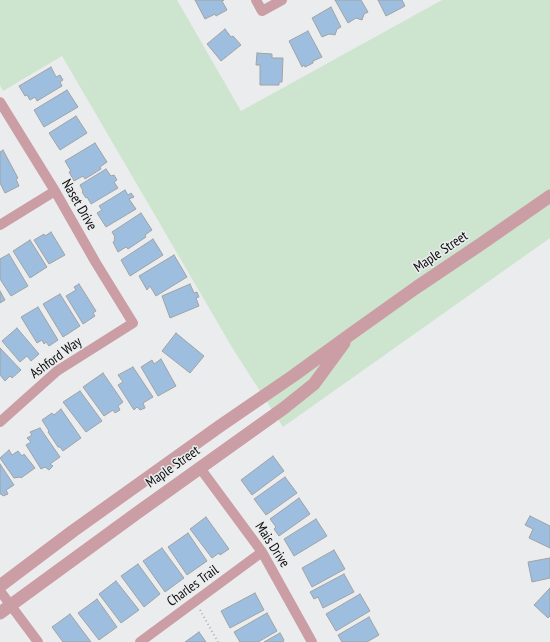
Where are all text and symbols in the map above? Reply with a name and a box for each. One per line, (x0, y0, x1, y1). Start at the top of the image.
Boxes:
street label: Naset Drive (58, 177, 100, 233)
street label: Maple Street (411, 228, 471, 276)
street label: Ashford Way (27, 334, 85, 382)
street label: Maple Street (143, 442, 203, 492)
street label: Mais Drive (251, 519, 293, 571)
street label: Charles Trail (164, 562, 222, 610)

